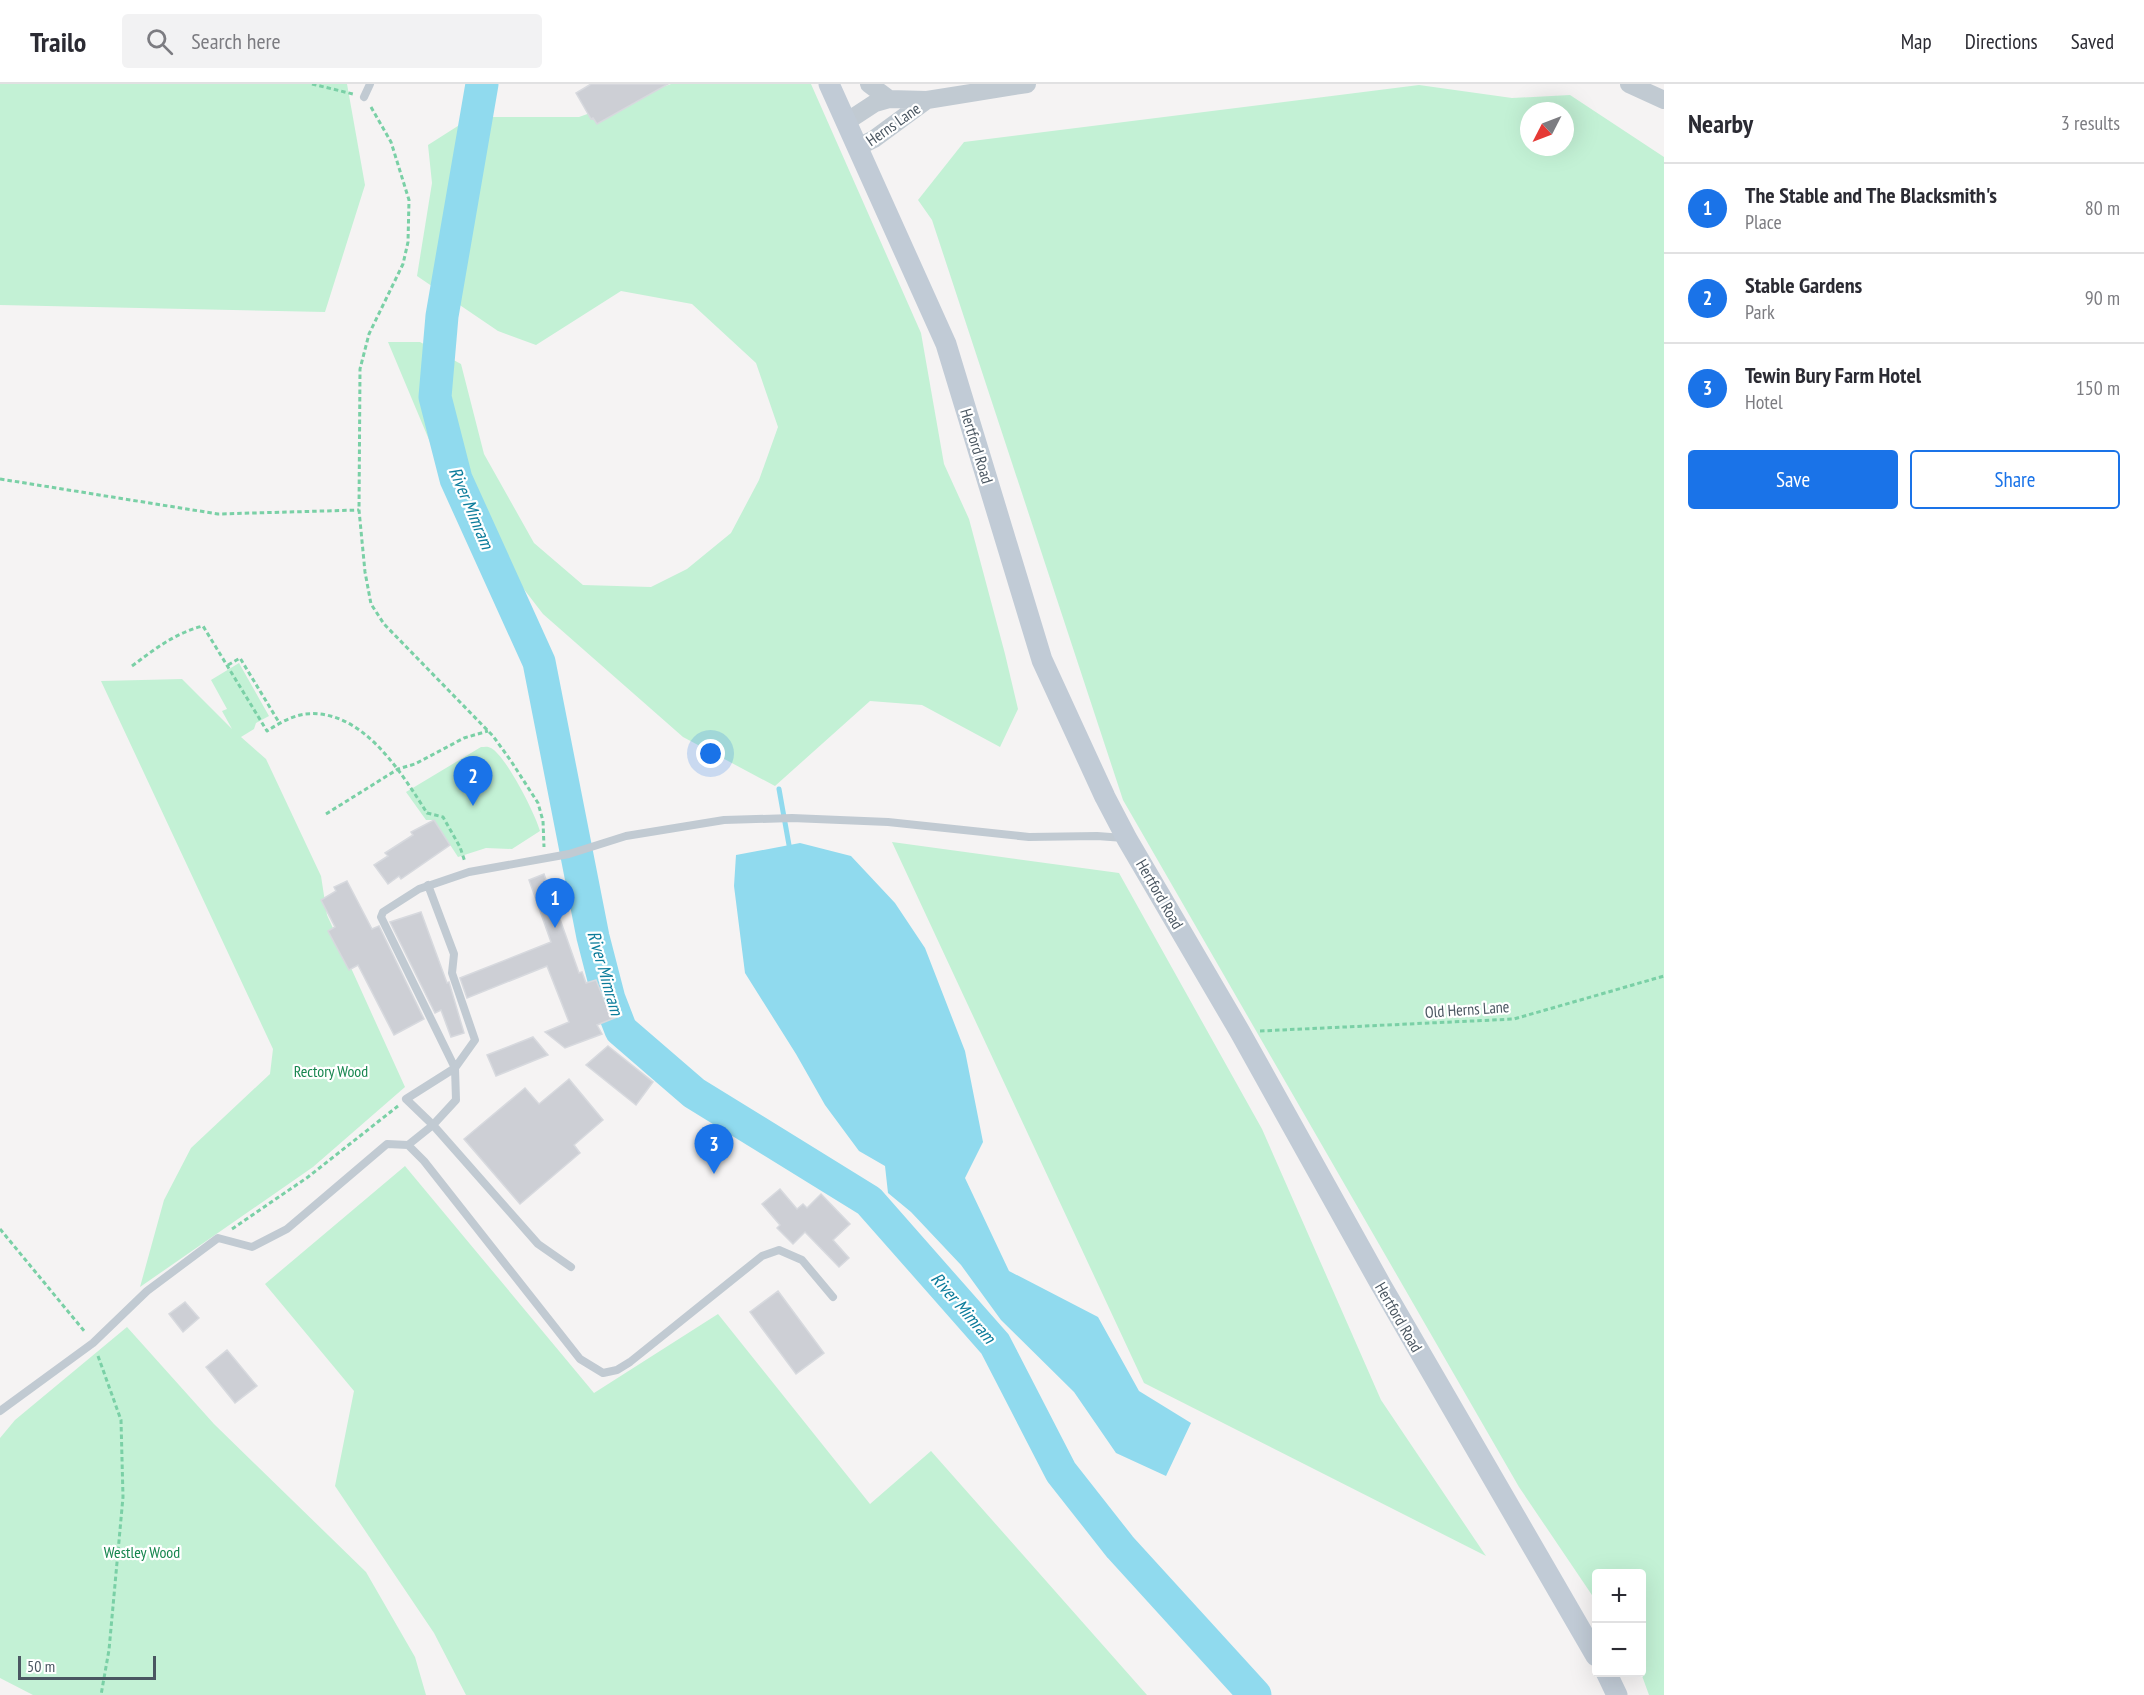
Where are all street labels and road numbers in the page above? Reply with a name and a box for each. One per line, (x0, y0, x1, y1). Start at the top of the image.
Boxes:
street label: Herns Lane (862, 98, 924, 150)
street label: Hertford Road (956, 406, 998, 486)
street label: Hertford Road (1132, 856, 1188, 933)
street label: Old Herns Lane (1424, 996, 1510, 1022)
street label: Hertford Road (1371, 1279, 1427, 1356)

